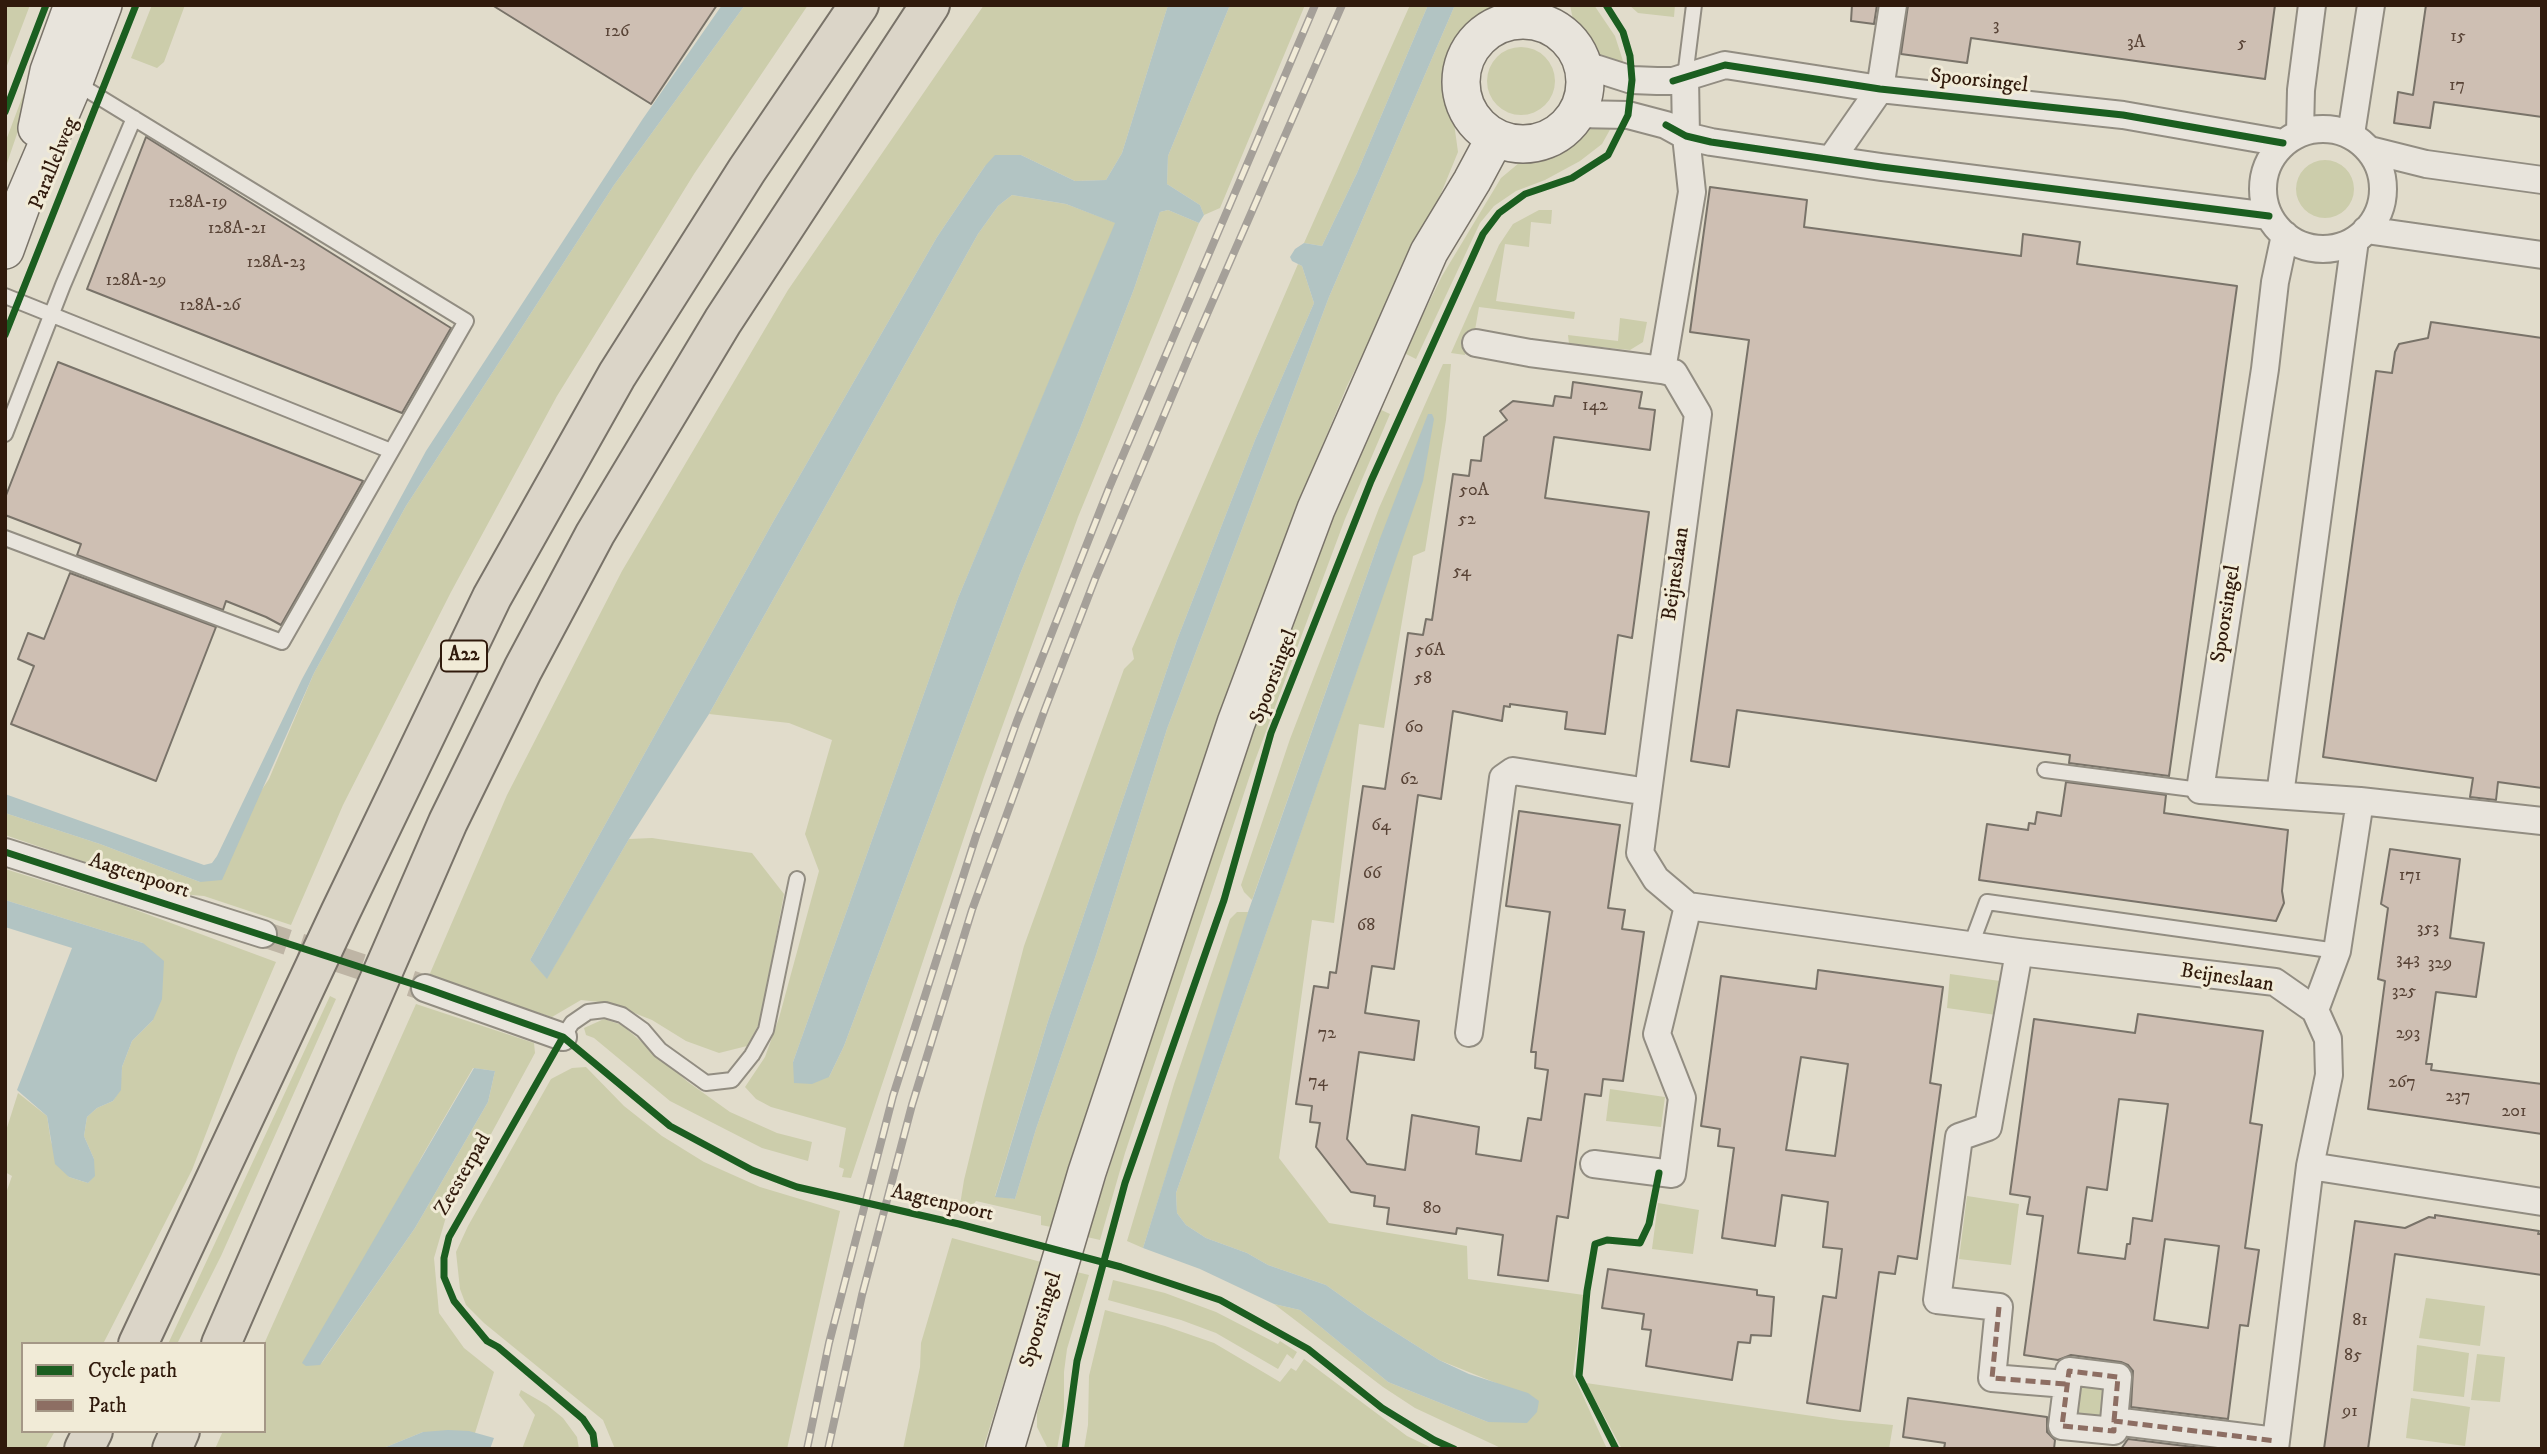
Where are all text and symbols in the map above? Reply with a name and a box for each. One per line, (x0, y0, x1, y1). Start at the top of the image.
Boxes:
house number: 3 (1993, 15, 1999, 37)
house number: 126 (605, 21, 629, 43)
house number: 15 (2450, 26, 2466, 48)
house number: 3A (2127, 32, 2145, 54)
house number: 5 (2238, 33, 2246, 55)
street label: Spoorsingel (1929, 64, 2029, 100)
house number: 17 (2449, 75, 2465, 97)
street label: Parallelweg (25, 114, 85, 214)
house number: 128A-19 (169, 192, 227, 214)
house number: 128A-21 (208, 218, 266, 240)
house number: 128A-23 (247, 252, 305, 274)
house number: 128A-29 (105, 270, 167, 292)
house number: 128A-26 (179, 295, 241, 317)
house number: 142 (1582, 395, 1608, 417)
house number: 50A (1459, 480, 1489, 502)
house number: 52 (1458, 509, 1476, 531)
street label: Beijneslaan (1658, 526, 1696, 622)
house number: 54 (1453, 561, 1471, 583)
street label: Spoorsingel (2207, 563, 2247, 665)
street label: Spoorsingel (1246, 627, 1304, 727)
road number: A22 (441, 640, 487, 671)
house number: 56A (1415, 640, 1445, 662)
house number: 58 (1414, 668, 1432, 690)
house number: 60 (1404, 717, 1424, 739)
house number: 62 (1400, 769, 1418, 791)
house number: 64 (1371, 815, 1391, 837)
street label: Aagtenpoort (85, 849, 193, 905)
house number: 66 (1363, 863, 1381, 885)
house number: 171 (2399, 865, 2421, 887)
house number: 68 (1357, 915, 1375, 937)
house number: 353 (2417, 918, 2439, 940)
house number: 343 (2396, 949, 2420, 971)
house number: 329 (2428, 953, 2452, 975)
street label: Beijneslaan (2179, 959, 2275, 999)
house number: 325 (2392, 981, 2416, 1003)
house number: 72 (1318, 1023, 1336, 1045)
house number: 293 (2396, 1023, 2420, 1045)
house number: 74 (1308, 1071, 1328, 1093)
house number: 267 (2388, 1072, 2416, 1094)
house number: 237 (2445, 1086, 2471, 1108)
house number: 201 (2501, 1101, 2527, 1123)
street label: Zeesterpad (430, 1129, 498, 1221)
street label: Aagtenpoort (888, 1180, 996, 1228)
house number: 80 (1423, 1198, 1441, 1220)
street label: Spoorsingel (1016, 1269, 1068, 1371)
house number: 81 (2352, 1310, 2368, 1332)
legend (21, 1342, 266, 1433)
house number: 85 (2344, 1345, 2362, 1367)
text: Cycle path (88, 1358, 177, 1384)
text: Path (88, 1393, 127, 1419)
house number: 91 (2342, 1401, 2358, 1423)

